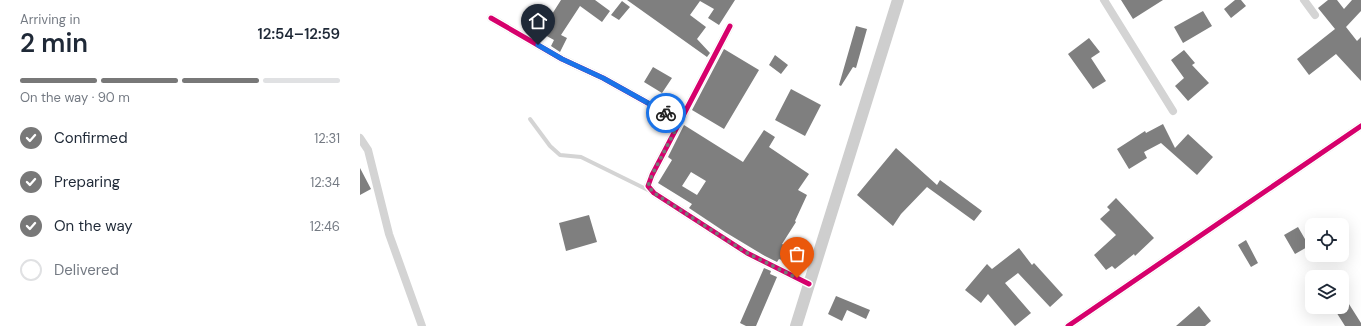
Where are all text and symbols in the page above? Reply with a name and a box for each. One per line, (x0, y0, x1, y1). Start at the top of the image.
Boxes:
pin (521, 4, 555, 45)
icon: home (527, 10, 549, 32)
text: Arriving in (20, 11, 80, 28)
text: 12:54–12:59 (258, 24, 340, 44)
text: 2 min (20, 26, 88, 60)
text: On the way · 90 m (20, 89, 130, 106)
courier (646, 93, 686, 133)
icon: bike (655, 102, 677, 124)
icon: check (20, 127, 42, 149)
text: Confirmed (54, 128, 128, 148)
text: 12:31 (314, 130, 340, 147)
icon: check (20, 171, 42, 193)
text: Preparing (54, 172, 120, 192)
text: 12:34 (310, 174, 340, 191)
icon: check (20, 215, 42, 237)
text: On the way (54, 216, 133, 236)
text: 12:46 (310, 218, 340, 235)
map controls (1305, 218, 1349, 314)
button: locate (1305, 218, 1349, 262)
pin (780, 237, 814, 278)
icon: bag (786, 243, 808, 265)
text: Delivered (54, 260, 119, 280)
button: layers (1305, 270, 1349, 314)

